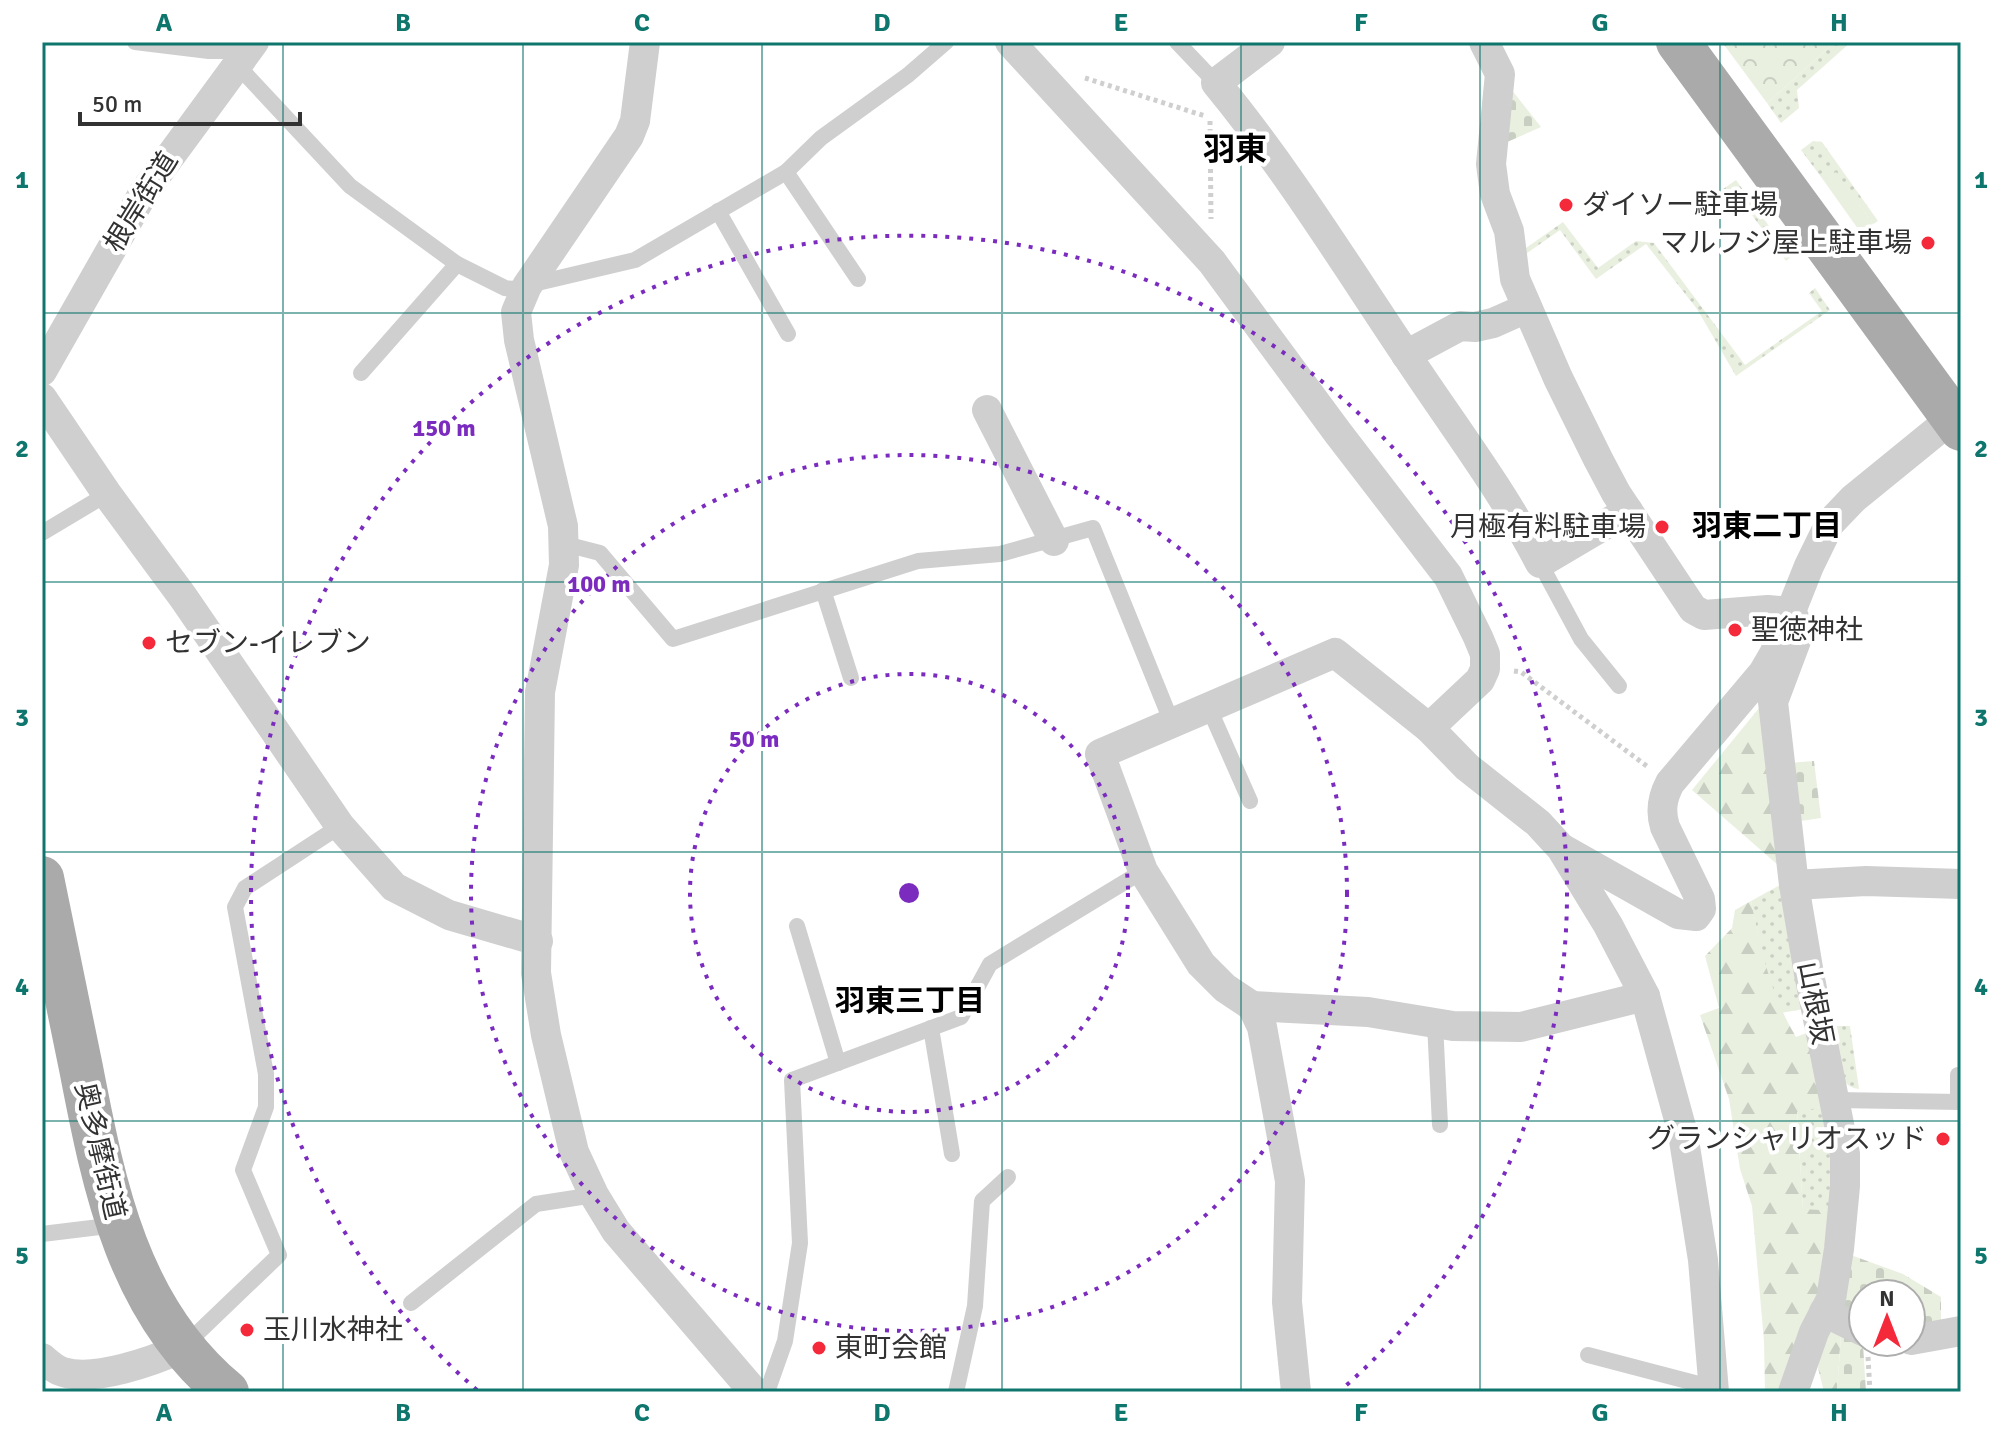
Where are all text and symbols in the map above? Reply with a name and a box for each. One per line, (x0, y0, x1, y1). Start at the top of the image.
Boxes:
text: A (156, 7, 173, 39)
text: B (395, 7, 411, 39)
text: C (634, 7, 650, 39)
text: D (873, 7, 891, 39)
text: E (1114, 7, 1128, 39)
text: F (1354, 7, 1368, 39)
text: G (1591, 7, 1609, 39)
text: H (1830, 7, 1848, 39)
scale bar (80, 76, 300, 126)
text: 50 m (92, 89, 142, 119)
district label: 羽東 (1203, 130, 1267, 169)
street label: 根岸街道 (97, 145, 185, 259)
text: 1 (15, 164, 29, 196)
text: 1 (1974, 164, 1988, 196)
place label: ダイソー駐車場 (1582, 188, 1778, 222)
marker: ダイソー駐車場 (1557, 196, 1575, 214)
place label: マルフジ屋上駐車場 (1660, 226, 1912, 260)
marker: マルフジ屋上駐車場 (1919, 234, 1937, 252)
text: 150 m (412, 413, 476, 443)
text: 2 (15, 433, 29, 465)
text: 2 (1974, 433, 1988, 465)
district label: 羽東二丁目 (1692, 508, 1842, 545)
place label: 月極有料駐車場 (1450, 510, 1646, 544)
marker: 月極有料駐車場 (1653, 518, 1671, 536)
text: 100 m (567, 569, 631, 599)
place label: 聖徳神社 (1751, 613, 1863, 647)
marker: 聖徳神社 (1726, 621, 1744, 639)
place label: セブン-イレブン (165, 626, 371, 660)
marker: セブン-イレブン (140, 634, 158, 652)
text: 3 (15, 702, 29, 734)
text: 3 (1974, 702, 1988, 734)
text: 50 m (729, 724, 779, 754)
centre of rings (895, 879, 923, 907)
street label: 山根坂 (1790, 959, 1840, 1047)
text: 4 (15, 971, 29, 1003)
text: 4 (1974, 971, 1988, 1003)
district label: 羽東三丁目 (835, 983, 985, 1020)
street label: 奥多摩街道 (68, 1079, 132, 1223)
place label: グランシャリオスッド (1647, 1122, 1927, 1156)
marker: グランシャリオスッド (1934, 1130, 1952, 1148)
text: 5 (15, 1240, 29, 1272)
text: 5 (1974, 1240, 1988, 1272)
north arrow (1847, 1278, 1927, 1358)
text: N (1879, 1285, 1895, 1312)
place label: 玉川水神社 (263, 1313, 403, 1347)
marker: 玉川水神社 (238, 1321, 256, 1339)
place label: 東町会館 (835, 1331, 947, 1365)
marker: 東町会館 (810, 1339, 828, 1357)
text: A (156, 1397, 173, 1429)
text: B (395, 1397, 411, 1429)
text: C (634, 1397, 650, 1429)
text: D (873, 1397, 891, 1429)
text: E (1114, 1397, 1128, 1429)
text: F (1354, 1397, 1368, 1429)
text: G (1591, 1397, 1609, 1429)
text: H (1830, 1397, 1848, 1429)

